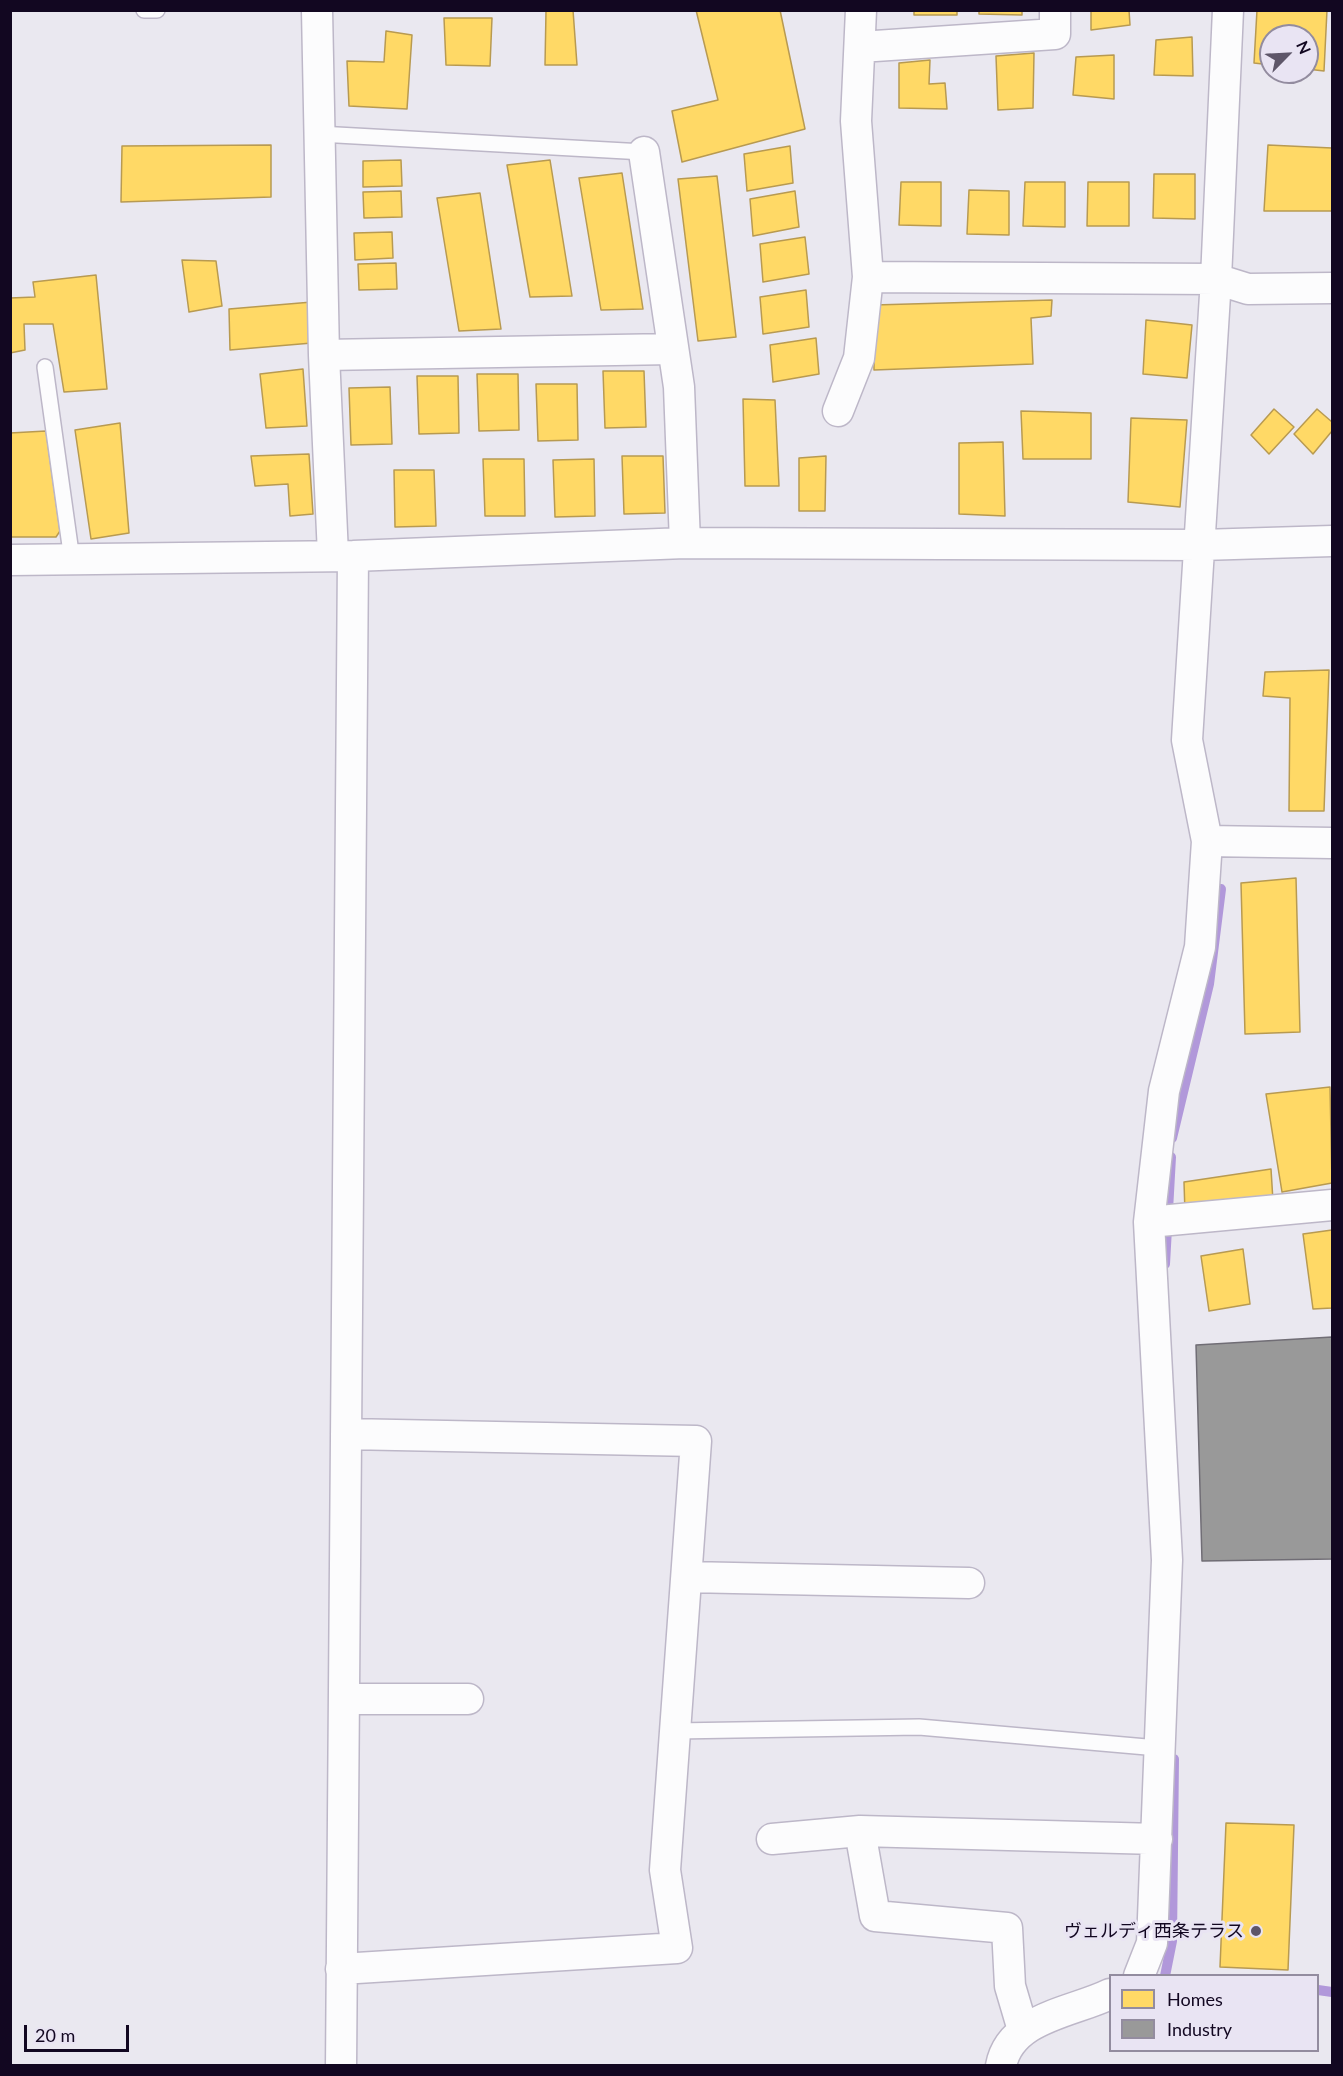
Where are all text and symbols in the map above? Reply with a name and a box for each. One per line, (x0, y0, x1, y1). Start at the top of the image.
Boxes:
north arrow (1259, 24, 1319, 84)
text: N (1293, 38, 1315, 57)
place label: ヴェルディ西条テラス (1064, 1920, 1244, 1942)
marker: ヴェルディ西条テラス (1249, 1924, 1263, 1938)
legend (1109, 1974, 1319, 2052)
text: Homes (1167, 1988, 1223, 2010)
scale bar (27, 2013, 132, 2051)
text: Industry (1167, 2018, 1232, 2040)
text: 20 m (35, 2024, 75, 2046)

